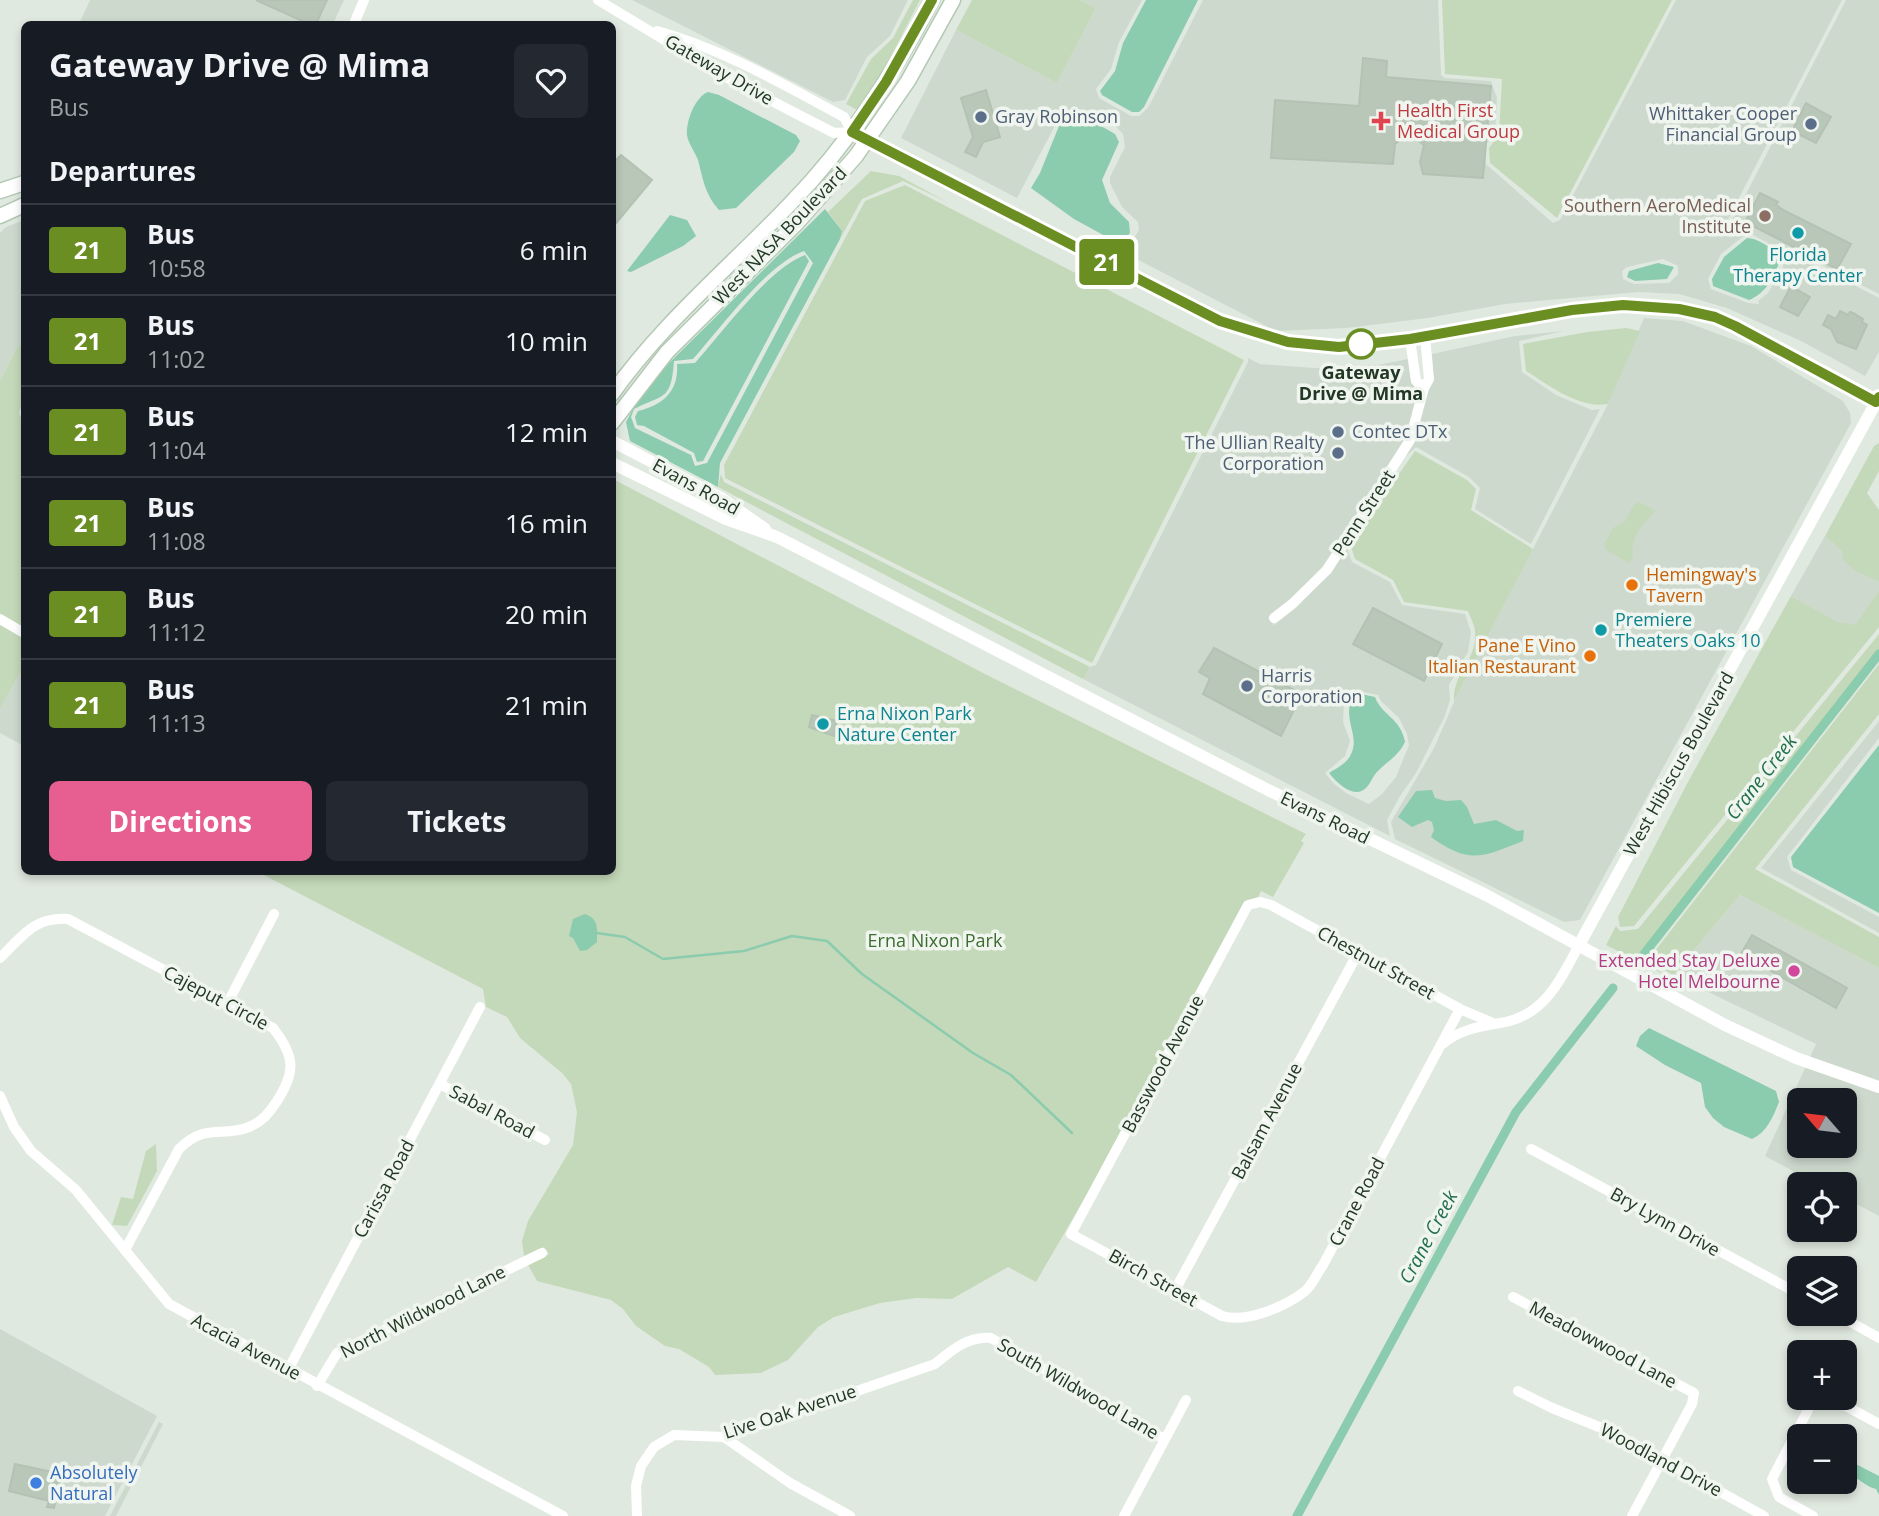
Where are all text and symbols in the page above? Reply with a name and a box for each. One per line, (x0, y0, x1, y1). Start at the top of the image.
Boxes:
street label: Gateway Drive (661, 28, 778, 110)
text: Gateway Drive @ Mima (49, 42, 430, 87)
button: heart (514, 44, 588, 118)
text: Bus (49, 91, 89, 123)
place label: Health First Medical Group (1397, 98, 1520, 143)
place label: Whittaker Cooper Financial Group (1649, 101, 1798, 146)
place label: Gray Robinson (995, 104, 1118, 128)
marker: Gray Robinson (973, 109, 989, 125)
marker: Health First Medical Group (1371, 111, 1391, 131)
marker: Whittaker Cooper Financial Group (1803, 116, 1819, 132)
text: Departures (49, 153, 196, 189)
street label: West NASA Boulevard (707, 161, 851, 309)
place label: Southern AeroMedical Institute (1564, 193, 1751, 238)
marker: Southern AeroMedical Institute (1757, 208, 1773, 224)
text: Bus (147, 216, 194, 252)
marker: Florida Therapy Center (1790, 225, 1806, 241)
text: 6 min (520, 232, 588, 268)
text: 21 (74, 233, 101, 266)
line badge: 21 (1076, 239, 1138, 285)
place label: Florida Therapy Center (1733, 242, 1863, 287)
text: 21 (1093, 245, 1121, 278)
text: 10:58 (147, 252, 206, 284)
text: Bus (147, 307, 194, 343)
text: 10 min (505, 323, 588, 359)
text: 21 (74, 324, 101, 357)
marker: Gateway Drive @ Mima (1346, 329, 1376, 359)
text: 11:02 (147, 343, 206, 375)
place label: Gateway Drive @ Mima (1299, 360, 1423, 405)
text: Bus (147, 398, 194, 434)
text: 12 min (505, 414, 588, 450)
text: 21 (74, 415, 101, 448)
place label: Contec DTx (1352, 419, 1448, 443)
marker: Contec DTx (1330, 424, 1346, 440)
place label: The Ullian Realty Corporation (1185, 430, 1325, 475)
text: 11:04 (147, 434, 206, 466)
marker: The Ullian Realty Corporation (1330, 445, 1346, 461)
street label: Evans Road (649, 452, 744, 520)
street label: Penn Street (1326, 465, 1400, 560)
text: Bus (147, 489, 194, 525)
text: 16 min (505, 505, 588, 541)
text: 21 (74, 506, 101, 539)
text: 11:08 (147, 525, 206, 557)
place label: Hemingway's Tavern (1646, 562, 1757, 607)
marker: Hemingway's Tavern (1624, 577, 1640, 593)
text: Bus (147, 580, 194, 616)
text: 20 min (505, 596, 588, 632)
text: 21 (74, 597, 101, 630)
place label: Premiere Theaters Oaks 10 (1615, 607, 1761, 652)
text: 11:12 (147, 616, 206, 648)
marker: Premiere Theaters Oaks 10 (1593, 622, 1609, 638)
place label: Pane E Vino Italian Restaurant (1428, 633, 1576, 678)
marker: Pane E Vino Italian Restaurant (1582, 648, 1598, 664)
place label: Harris Corporation (1261, 663, 1363, 708)
street label: West Hibiscus Boulevard (1618, 667, 1739, 860)
text: Bus (147, 671, 194, 707)
marker: Harris Corporation (1239, 678, 1255, 694)
text: 21 min (505, 687, 588, 723)
text: 21 (74, 688, 101, 721)
place label: Erna Nixon Park Nature Center (837, 701, 972, 746)
text: 11:13 (147, 707, 206, 739)
marker: Erna Nixon Park Nature Center (815, 716, 831, 732)
water label: Crane Creek (1719, 728, 1803, 825)
button: Directions (49, 781, 312, 861)
button: Tickets (326, 781, 588, 861)
street label: Evans Road (1277, 785, 1374, 849)
street label: Chestnut Street (1313, 920, 1440, 1004)
park label: Erna Nixon Park (868, 928, 1003, 952)
place label: Extended Stay Deluxe Hotel Melbourne (1598, 948, 1780, 993)
street label: Cajeput Circle (160, 959, 273, 1035)
marker: Extended Stay Deluxe Hotel Melbourne (1786, 963, 1802, 979)
street label: Basswood Avenue (1116, 990, 1209, 1137)
street label: Balsam Avenue (1225, 1058, 1307, 1183)
street label: Sabal Road (446, 1079, 539, 1144)
north arrow (1787, 1088, 1857, 1158)
map controls (1787, 1088, 1857, 1494)
street label: Carissa Road (347, 1135, 419, 1242)
street label: Crane Road (1323, 1153, 1390, 1250)
button: locate (1787, 1172, 1857, 1242)
street label: Bry Lynn Drive (1606, 1181, 1725, 1261)
water label: Crane Creek (1393, 1185, 1464, 1288)
street label: Birch Street (1105, 1243, 1202, 1311)
button: layers (1787, 1256, 1857, 1326)
street label: North Wildwood Lane (336, 1259, 509, 1363)
street label: Meadowwood Lane (1525, 1295, 1681, 1393)
street label: Acacia Avenue (188, 1307, 305, 1385)
street label: South Wildwood Lane (994, 1332, 1163, 1444)
button: + (1787, 1340, 1857, 1410)
street label: Live Oak Avenue (720, 1378, 859, 1444)
street label: Woodland Drive (1596, 1417, 1727, 1501)
button: − (1787, 1424, 1857, 1494)
place label: Absolutely Natural (50, 1460, 138, 1505)
marker: Absolutely Natural (28, 1475, 44, 1491)

